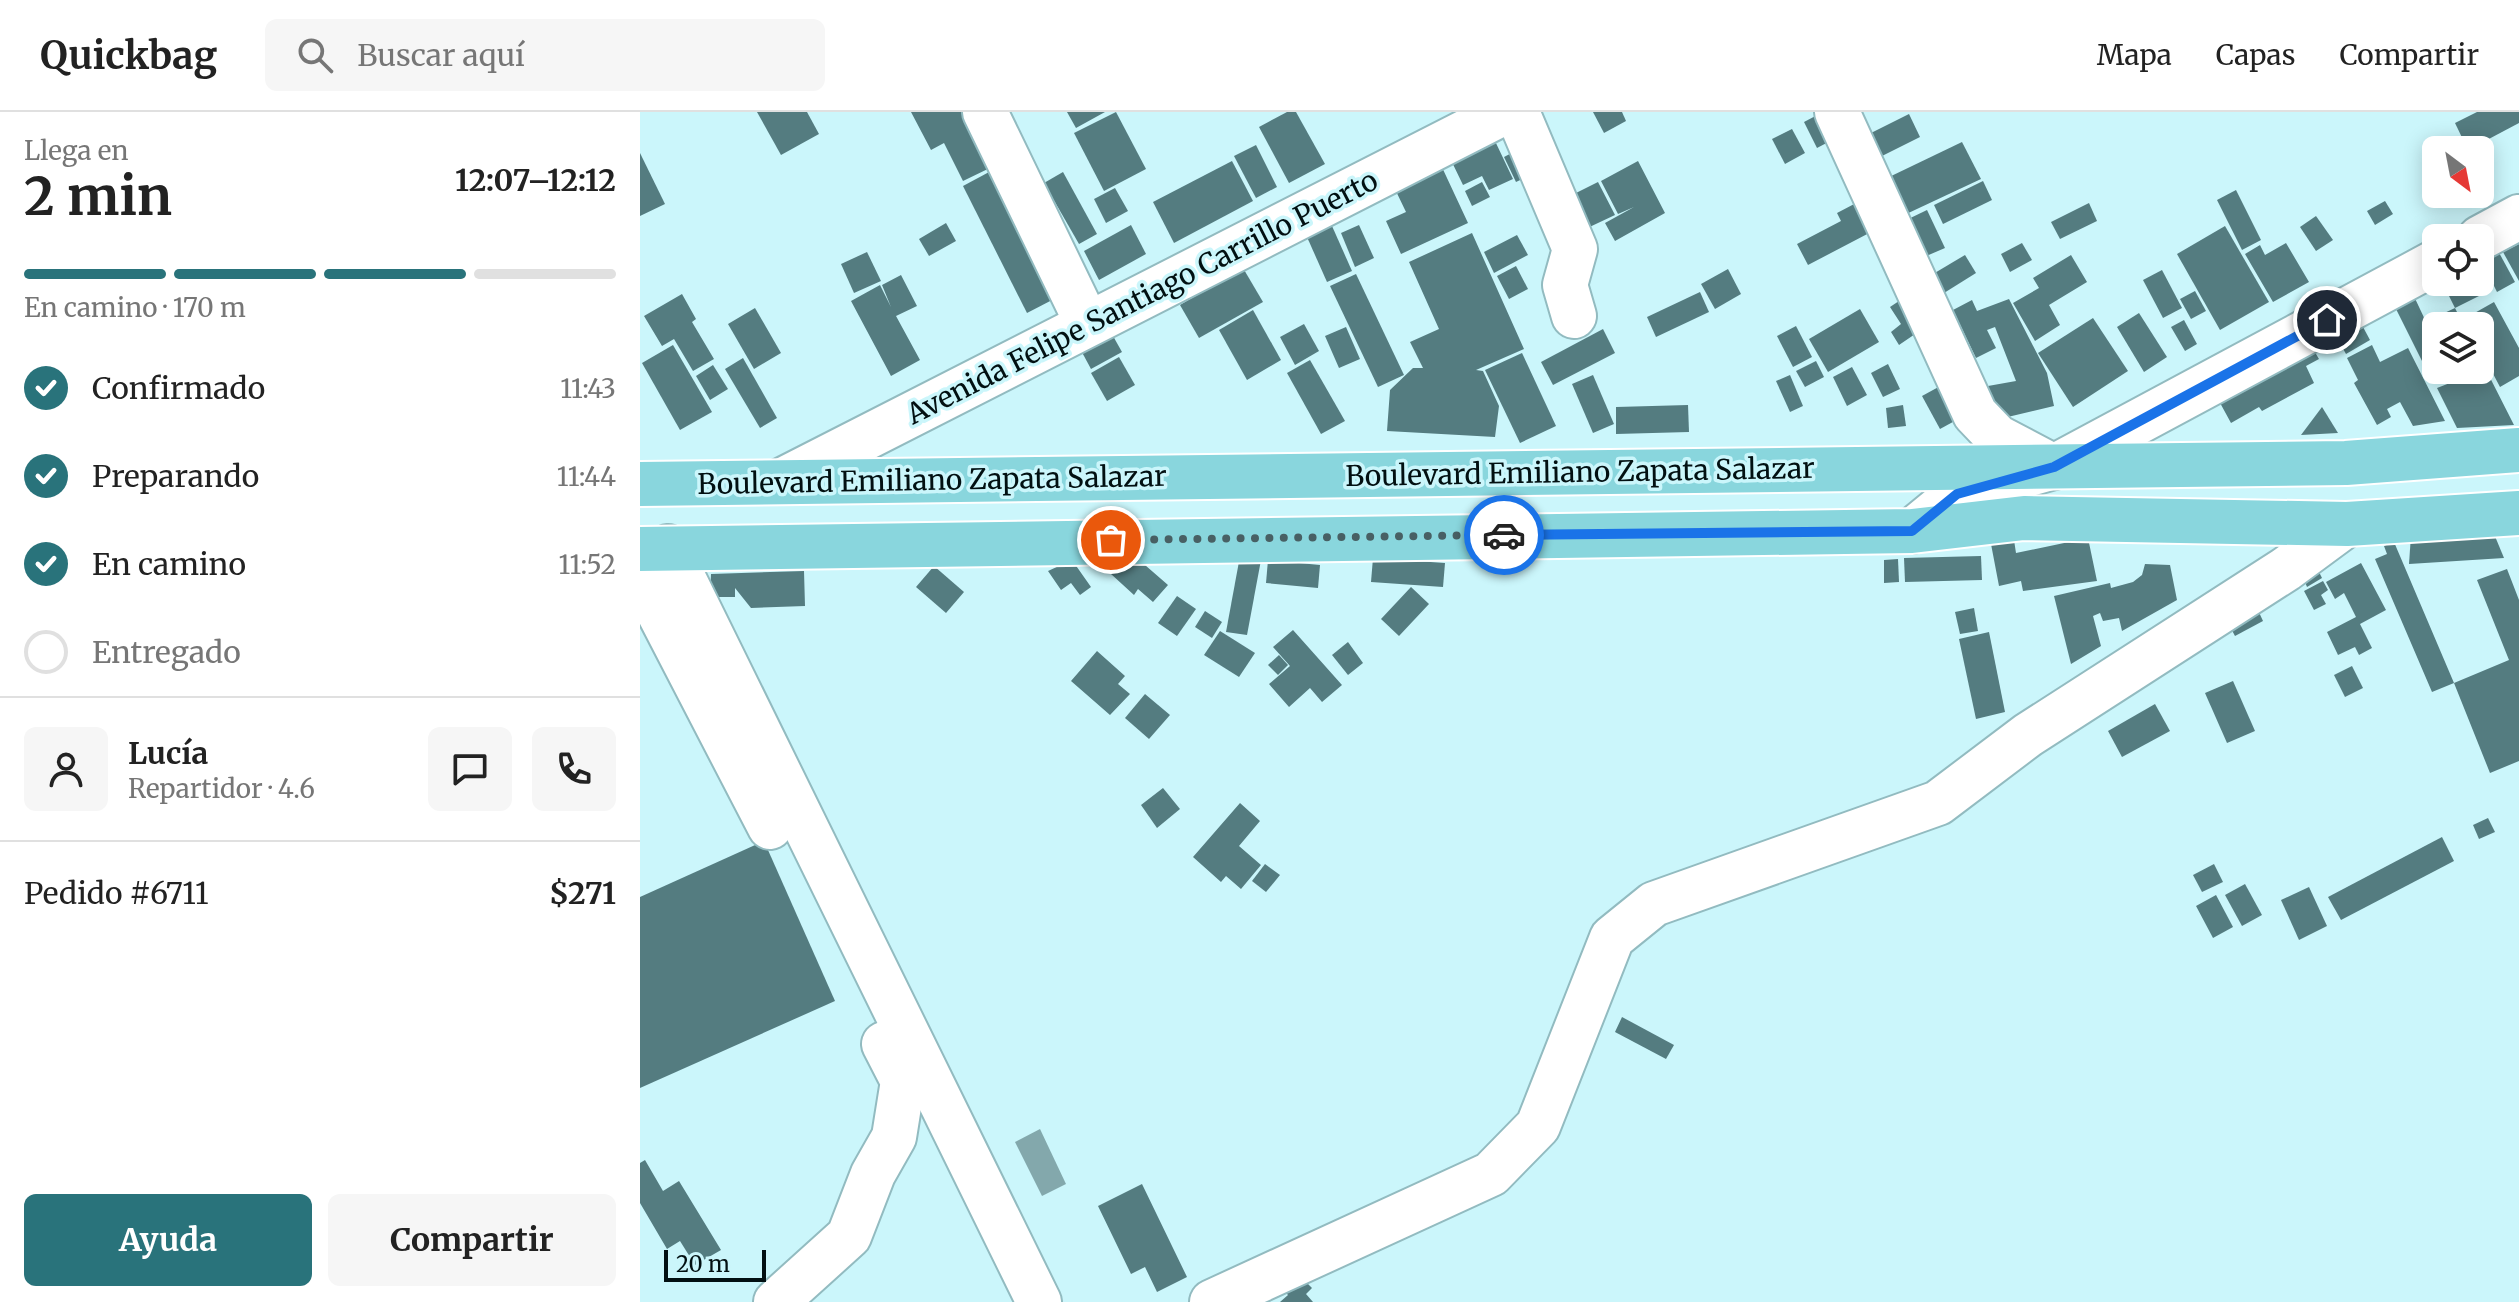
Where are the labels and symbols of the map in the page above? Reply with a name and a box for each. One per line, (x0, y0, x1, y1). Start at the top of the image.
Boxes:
north arrow (2422, 136, 2494, 208)
street label: Avenida Felipe Santiago Carrillo Puerto (899, 162, 1384, 432)
pin (2293, 286, 2361, 354)
street label: Boulevard Emiliano Zapata Salazar (1345, 450, 1815, 494)
street label: Boulevard Emiliano Zapata Salazar (697, 458, 1167, 502)
courier (1464, 495, 1544, 575)
pin (1077, 506, 1145, 574)
scale bar (664, 1246, 766, 1282)

